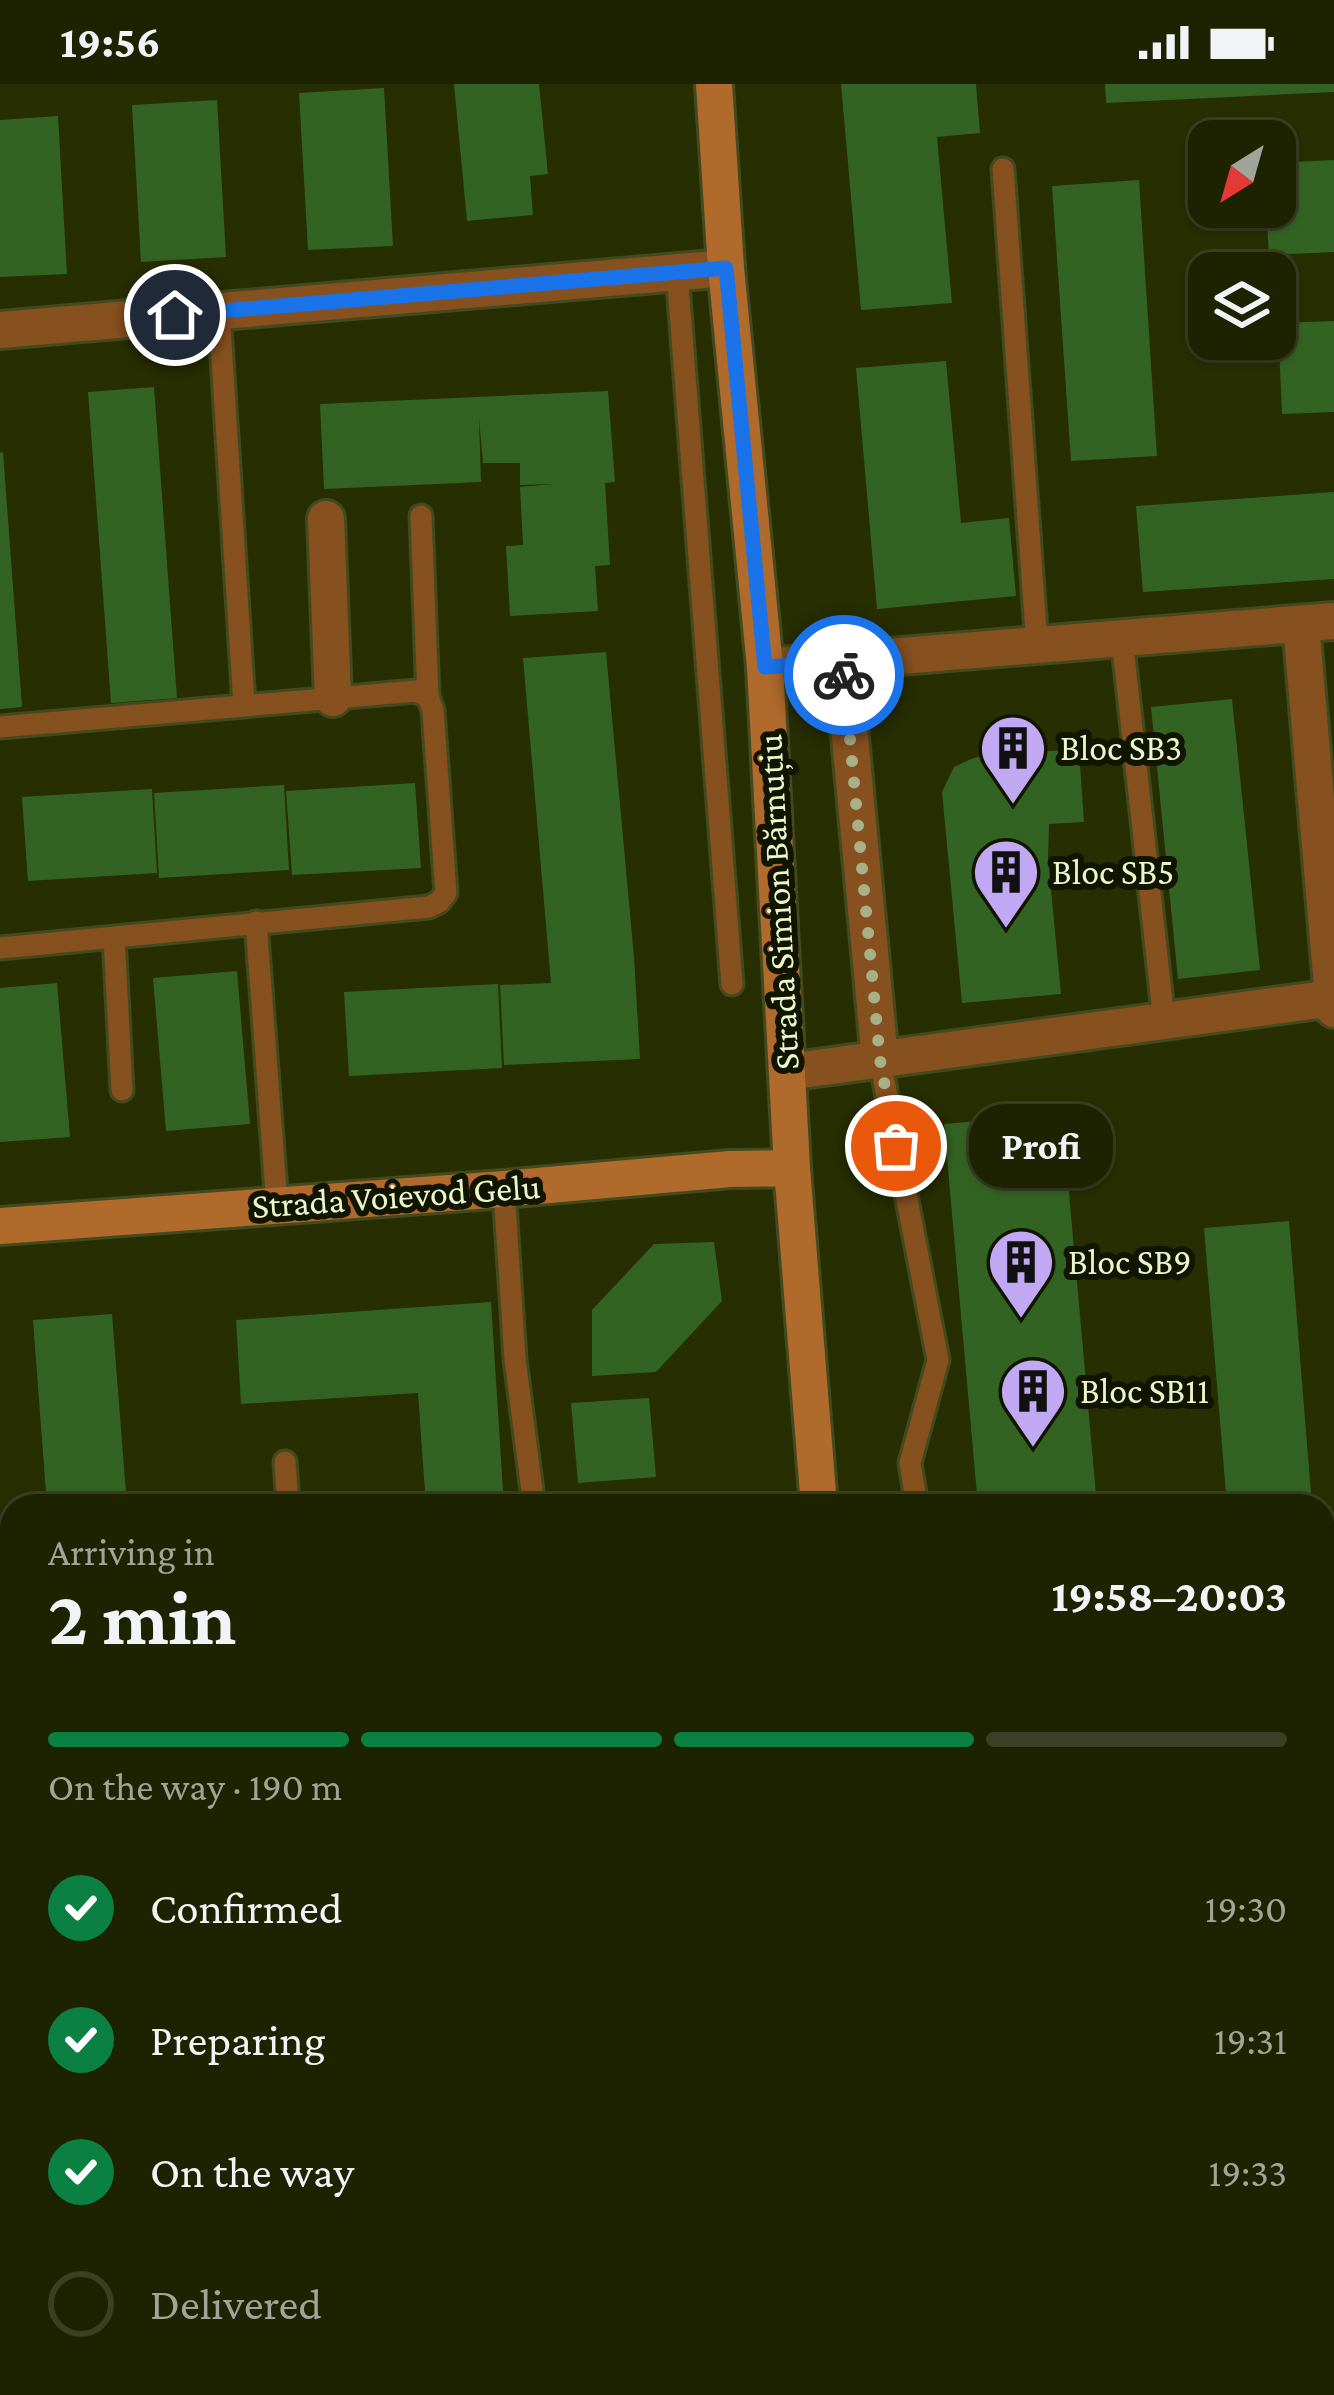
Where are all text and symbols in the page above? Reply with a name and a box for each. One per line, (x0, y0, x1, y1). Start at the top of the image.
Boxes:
text: 19:56 (60, 17, 161, 67)
north arrow (1188, 120, 1296, 228)
map controls (1188, 120, 1296, 360)
button: layers (1188, 252, 1296, 360)
pin (124, 264, 226, 366)
icon: home (142, 282, 208, 348)
courier (784, 615, 904, 735)
icon: bike (811, 642, 877, 708)
building icon: Bloc SB3 (978, 713, 1048, 807)
place label: Bloc SB3 (1060, 728, 1182, 768)
street label: Strada Simion Bărnuțiu (749, 733, 810, 1071)
building icon: Bloc SB5 (971, 837, 1041, 931)
place label: Bloc SB5 (1052, 852, 1174, 892)
pin (845, 1095, 947, 1197)
callout: Profi (968, 1104, 1112, 1188)
icon: bag (863, 1113, 929, 1179)
text: Profi (1001, 1124, 1081, 1167)
street label: Strada Voievod Gelu (250, 1166, 542, 1226)
building icon: Bloc SB9 (986, 1227, 1056, 1321)
place label: Bloc SB9 (1068, 1242, 1192, 1282)
building icon: Bloc SB11 (998, 1356, 1068, 1450)
place label: Bloc SB11 (1080, 1371, 1209, 1411)
text: Arriving in (48, 1530, 215, 1573)
text: 19:58–20:03 (1051, 1571, 1287, 1621)
text: 2 min (48, 1574, 236, 1661)
text: On the way · 190 m (48, 1765, 342, 1808)
icon: check (48, 1875, 114, 1941)
text: Confirmed (150, 1883, 342, 1933)
text: 19:30 (1205, 1887, 1287, 1930)
icon: check (48, 2007, 114, 2073)
text: Preparing (150, 2015, 326, 2065)
text: 19:31 (1214, 2019, 1287, 2062)
icon: check (48, 2139, 114, 2205)
text: On the way (150, 2147, 354, 2197)
text: 19:33 (1209, 2151, 1287, 2194)
text: Delivered (150, 2279, 322, 2329)

